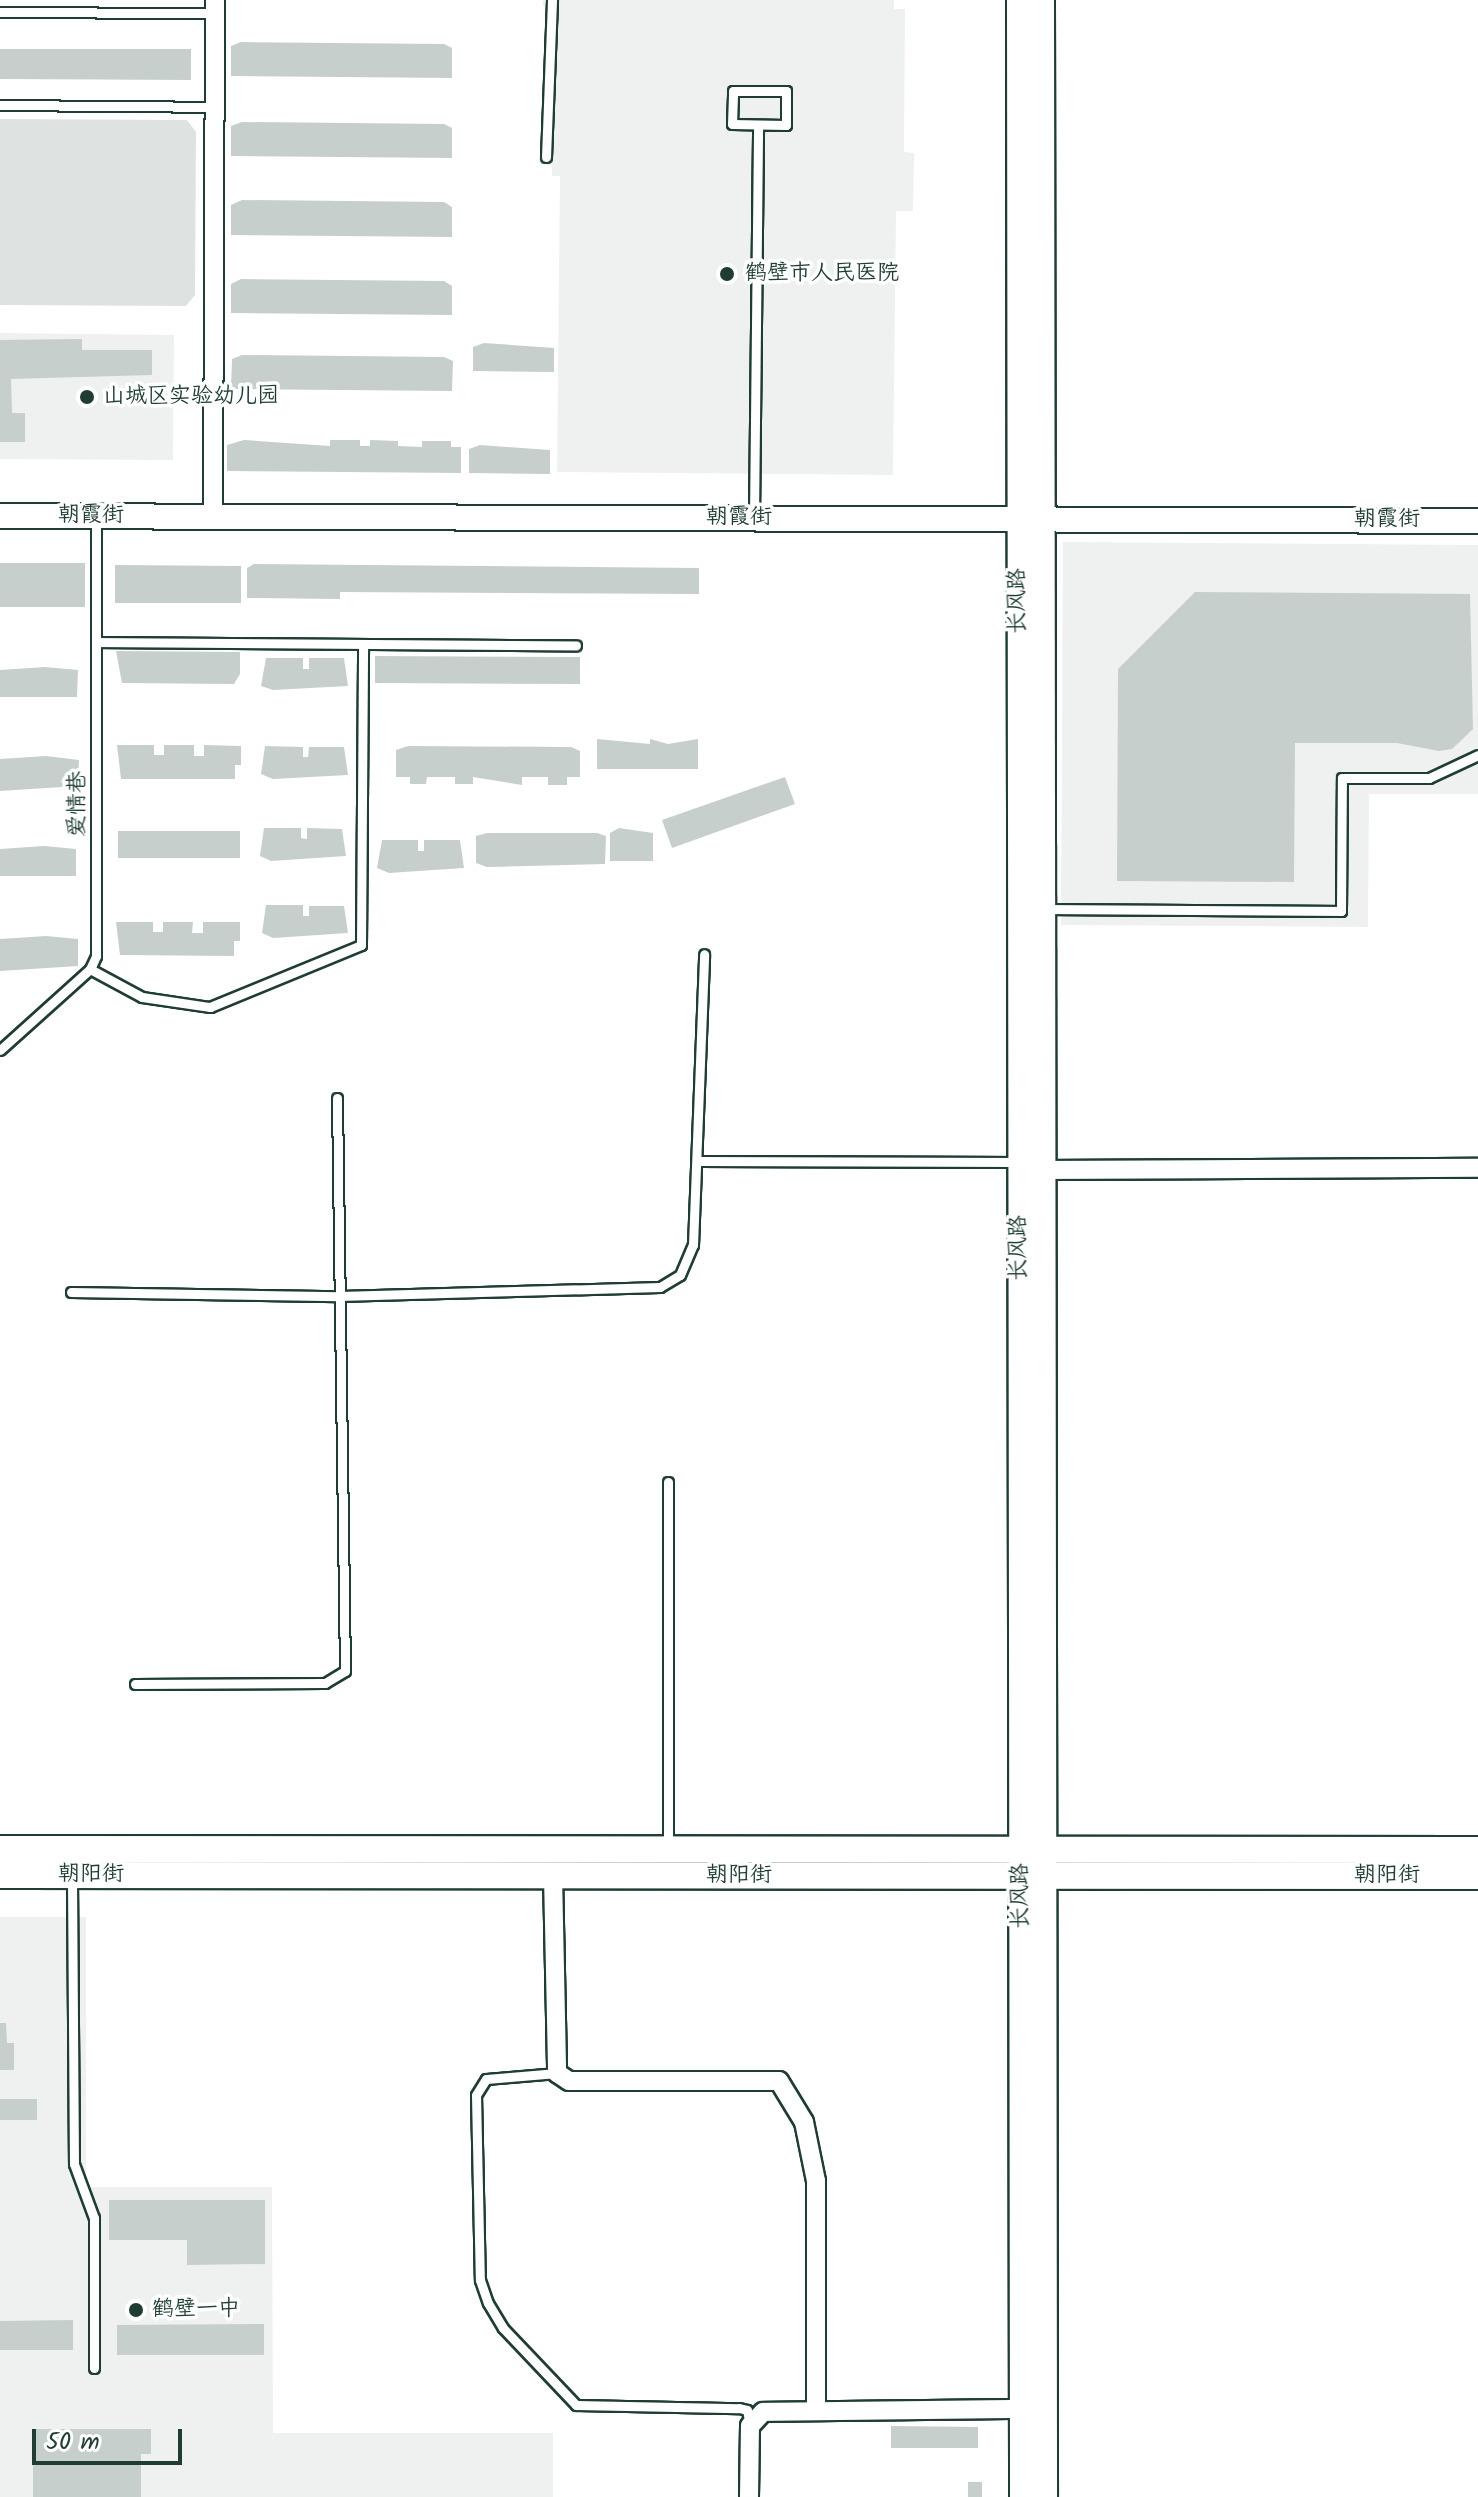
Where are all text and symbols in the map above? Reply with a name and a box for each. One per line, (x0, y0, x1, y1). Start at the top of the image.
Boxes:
place label: 鹤壁市人民医院 (745, 261, 899, 287)
marker: 鹤壁市人民医院 (716, 263, 738, 285)
place label: 山城区实验幼儿园 (103, 384, 279, 410)
marker: 山城区实验幼儿园 (78, 388, 96, 406)
street label: 朝霞街 (58, 503, 124, 529)
street label: 朝霞街 (706, 505, 772, 531)
street label: 朝霞街 (1354, 507, 1420, 533)
street label: 长风路 (1005, 568, 1031, 634)
street label: 爱情巷 (65, 771, 91, 837)
street label: 长风路 (1006, 1215, 1032, 1281)
street label: 朝阳街 (58, 1862, 124, 1888)
street label: 朝阳街 (706, 1863, 772, 1889)
street label: 长风路 (1008, 1863, 1034, 1929)
street label: 朝阳街 (1354, 1863, 1420, 1889)
place label: 鹤壁一中 (152, 2297, 240, 2323)
marker: 鹤壁一中 (127, 2301, 145, 2319)
scale bar (36, 2413, 186, 2463)
text: 50 m (46, 2423, 100, 2462)

